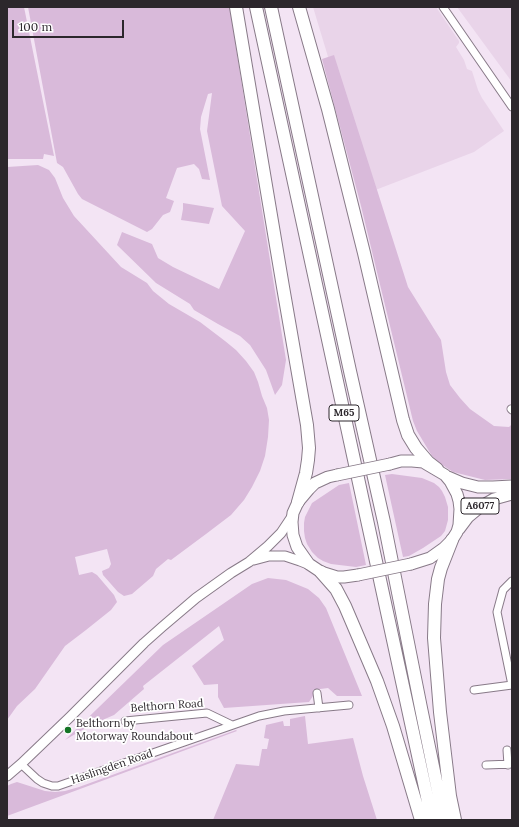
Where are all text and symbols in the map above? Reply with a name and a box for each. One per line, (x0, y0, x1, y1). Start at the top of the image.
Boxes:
scale bar (14, 12, 126, 38)
text: 100 m (19, 19, 52, 34)
road number: M65 (329, 405, 359, 421)
road number: A6077 (461, 498, 499, 514)
street label: Belthorn Road (130, 697, 204, 715)
place label: Belthorn by Motorway Roundabout (76, 717, 193, 743)
marker: Belthorn by Motorway Roundabout (63, 725, 73, 735)
street label: Haslingden Road (69, 747, 155, 787)

